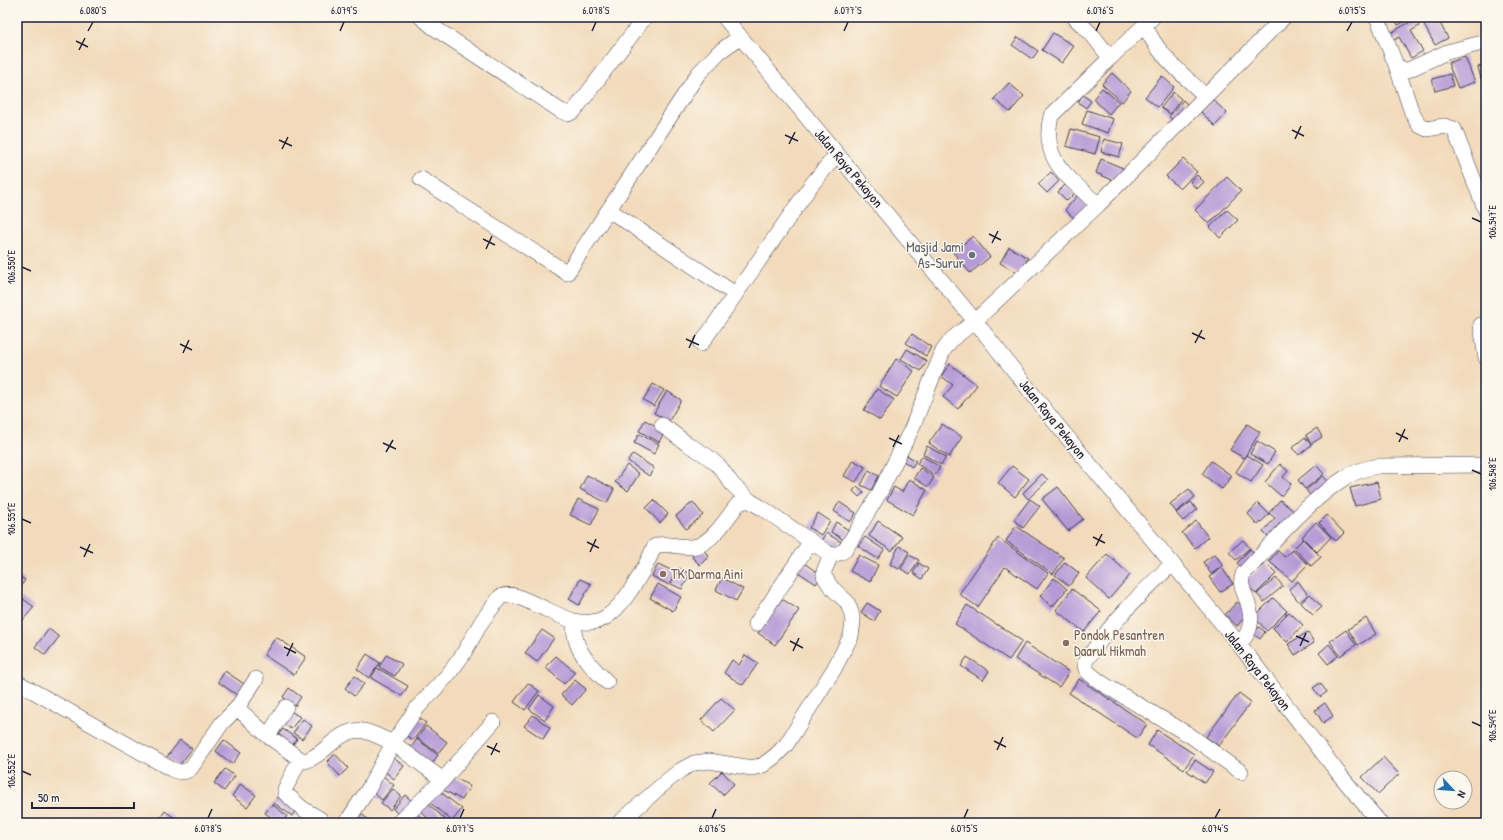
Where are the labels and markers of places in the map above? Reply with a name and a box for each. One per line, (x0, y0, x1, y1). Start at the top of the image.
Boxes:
place label: Masjid Jami As-Surur (906, 237, 965, 272)
marker: Masjid Jami As-Surur (967, 250, 977, 260)
place label: TK Darma Aini (671, 564, 743, 583)
marker: TK Darma Aini (658, 569, 668, 579)
place label: Pondok Pesantren Daarul Hikmah (1074, 625, 1164, 660)
marker: Pondok Pesantren Daarul Hikmah (1061, 638, 1071, 648)

